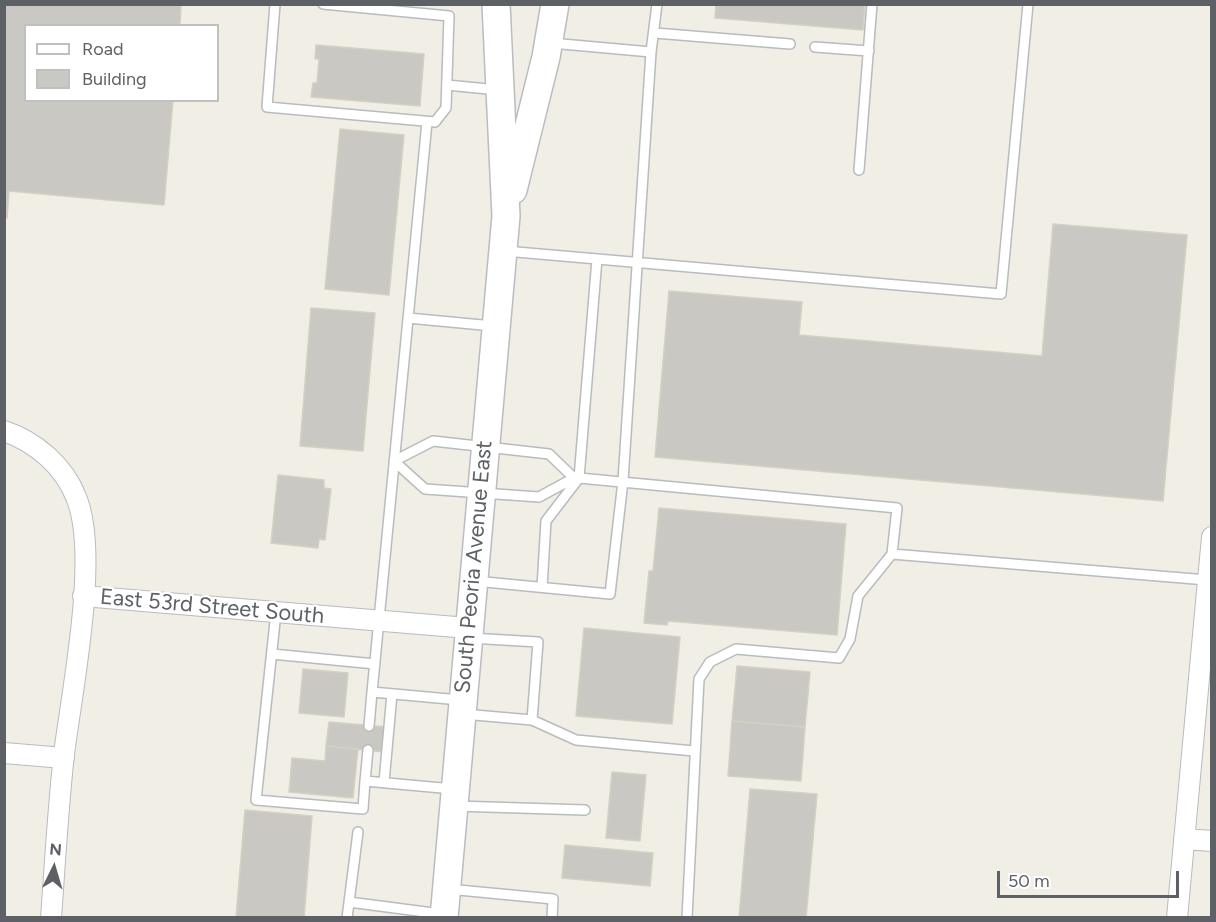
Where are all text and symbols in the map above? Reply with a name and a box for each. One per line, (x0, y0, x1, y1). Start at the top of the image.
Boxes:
legend (24, 24, 219, 102)
text: Road (82, 38, 123, 60)
text: Building (82, 68, 147, 90)
street label: South Peoria Avenue East (450, 439, 498, 695)
street label: East 53rd Street South (99, 584, 325, 630)
north arrow (24, 838, 84, 898)
text: N (49, 840, 63, 860)
scale bar (1000, 859, 1182, 897)
text: 50 m (1008, 870, 1050, 892)

